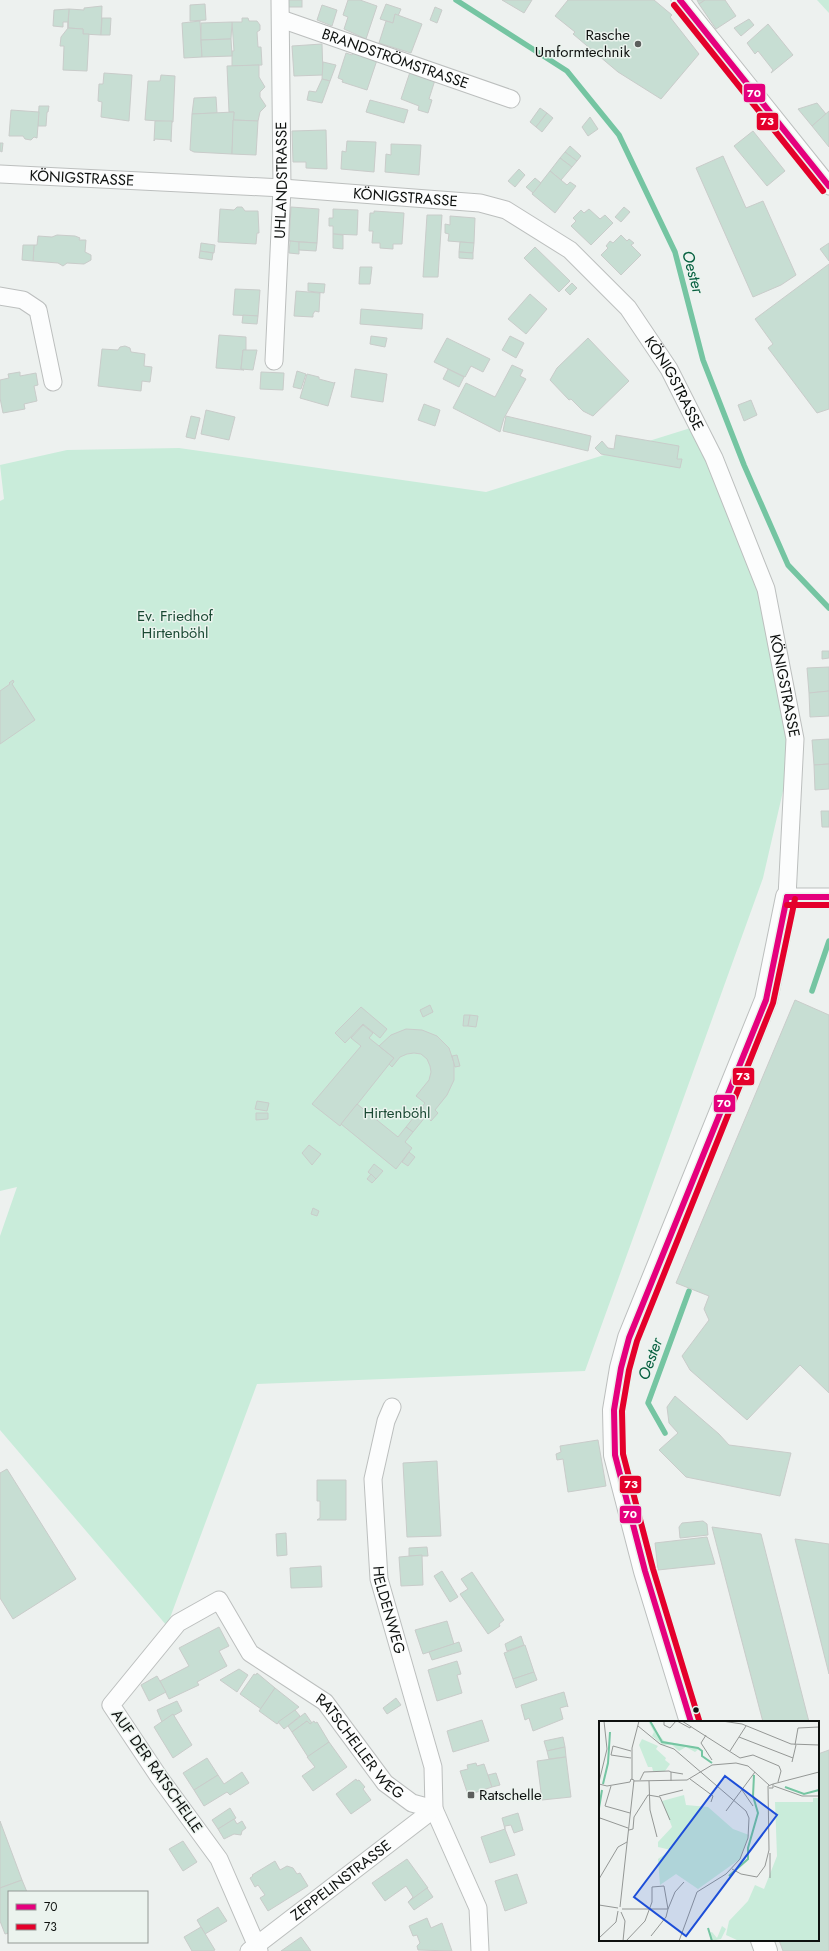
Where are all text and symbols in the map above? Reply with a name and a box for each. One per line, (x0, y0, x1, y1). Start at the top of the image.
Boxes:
street label: BRANDSTRÖMSTRASSE (319, 23, 472, 95)
place label: Rasche Umformtechnik (535, 24, 630, 63)
marker: Rasche Umformtechnik (633, 39, 643, 49)
line badge: 70 (743, 83, 766, 103)
text: 70 (747, 85, 761, 101)
line badge: 73 (756, 112, 779, 131)
text: 73 (760, 113, 774, 129)
street label: UHLANDSTRASSE (269, 121, 293, 239)
street label: KÖNIGSTRASSE (29, 164, 135, 192)
street label: KÖNIGSTRASSE (352, 182, 458, 212)
water label: Oester (676, 248, 710, 298)
street label: KÖNIGSTRASSE (639, 332, 709, 434)
park label: Ev. Friedhof Hirtenböhl (137, 605, 214, 644)
street label: KÖNIGSTRASSE (764, 632, 805, 739)
line badge: 73 (732, 1067, 755, 1086)
text: 73 (736, 1068, 750, 1084)
line badge: 70 (713, 1094, 736, 1113)
text: 70 (717, 1095, 731, 1111)
park label: Hirtenböhl (363, 1102, 431, 1124)
water label: Oester (632, 1333, 669, 1383)
line badge: 73 (619, 1475, 642, 1494)
text: 73 (624, 1476, 638, 1492)
line badge: 70 (619, 1505, 642, 1524)
text: 70 (623, 1506, 637, 1522)
street label: HELDENWEG (367, 1565, 411, 1656)
street label: RATSCHELLER WEG (311, 1688, 409, 1805)
street label: AUF DER RATSCHELLE (106, 1705, 208, 1837)
unlabelled marker (691, 1705, 701, 1715)
inset map (599, 1721, 819, 1941)
place label: Ratschelle (479, 1784, 542, 1806)
marker: Ratschelle (466, 1790, 476, 1800)
street label: ZEPPELINSTRASSE (286, 1835, 396, 1926)
legend (8, 1891, 148, 1943)
text: 70 (44, 1898, 58, 1916)
text: 73 (44, 1918, 57, 1936)

